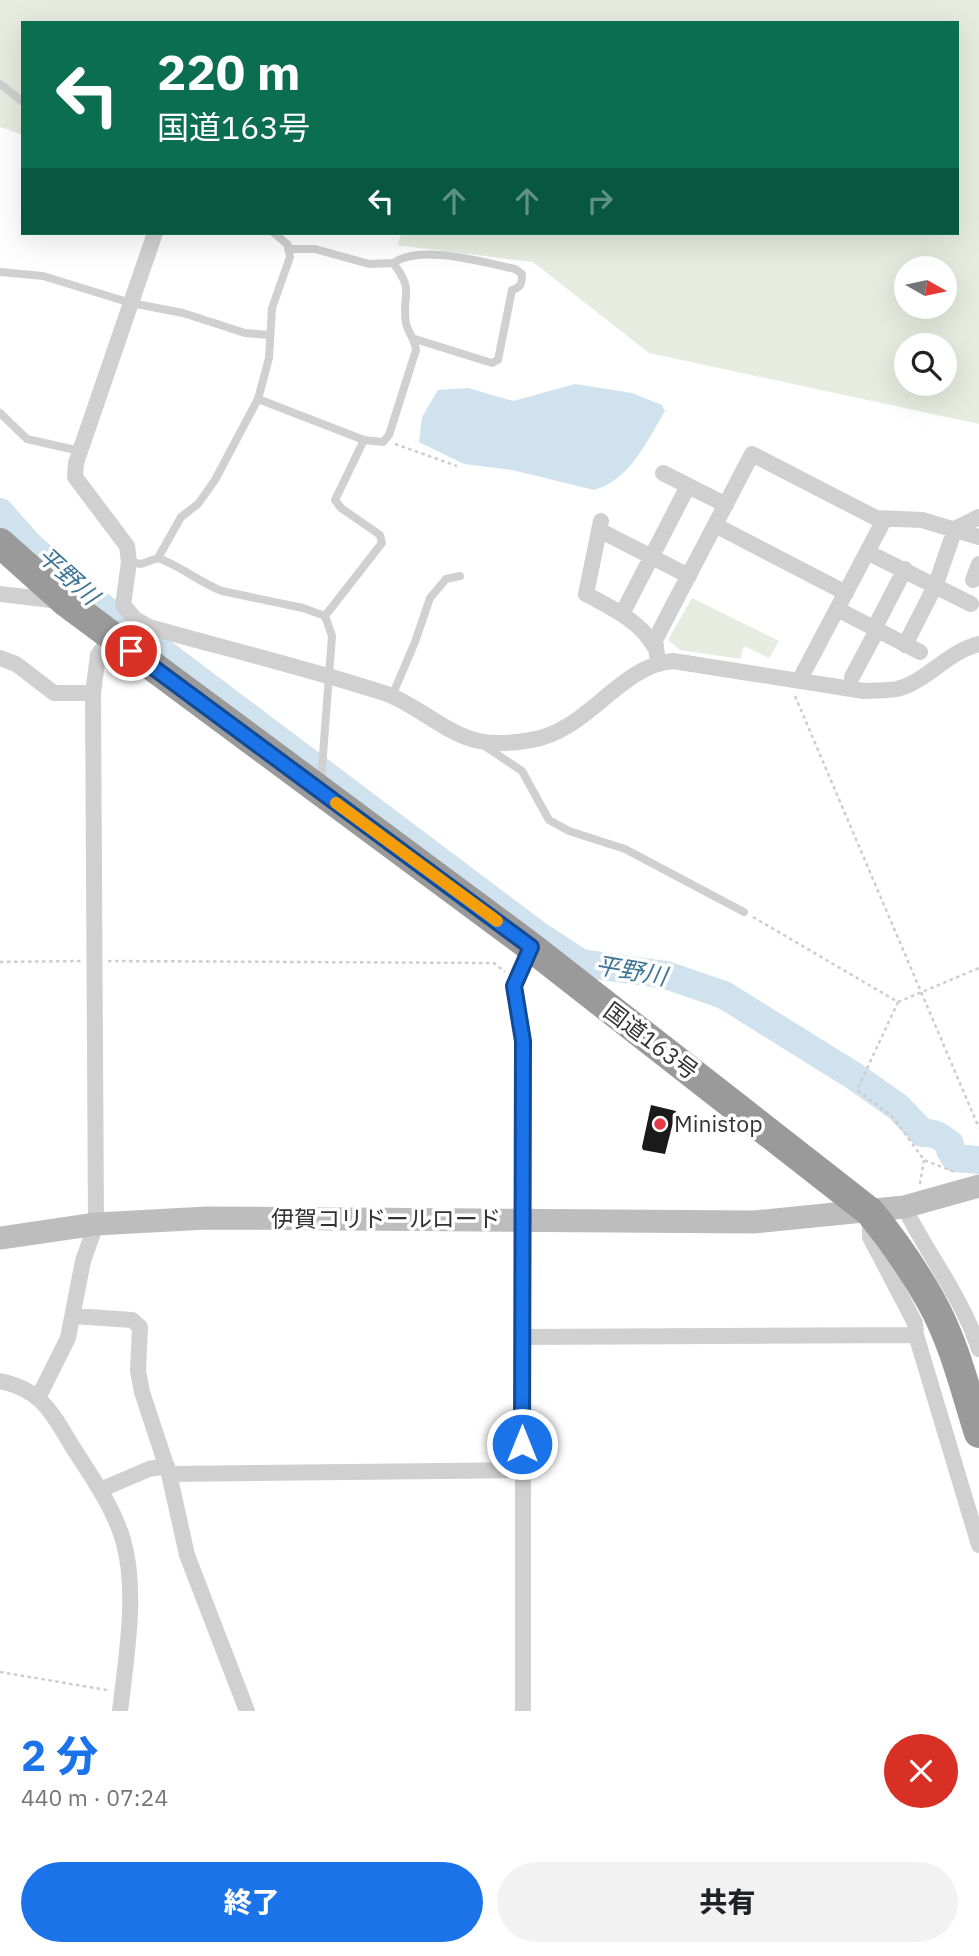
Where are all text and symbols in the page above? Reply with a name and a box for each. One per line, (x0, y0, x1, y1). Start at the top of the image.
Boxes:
text: 220 m (157, 40, 301, 103)
icon: left (42, 49, 133, 140)
text: 国道163号 (157, 106, 311, 148)
icon: left (362, 182, 400, 220)
icon: ahead (435, 182, 473, 220)
icon: ahead (508, 182, 546, 220)
icon: right (581, 182, 619, 220)
north arrow (894, 256, 957, 318)
map controls (894, 256, 957, 396)
button: search (894, 333, 957, 396)
water label: 平野川 (31, 539, 108, 613)
pin (101, 621, 161, 681)
icon: arrive (112, 632, 150, 670)
water label: 平野川 (593, 948, 672, 993)
street label: 国道163号 (598, 995, 705, 1085)
place label: Ministop (674, 1108, 762, 1138)
marker: Ministop (652, 1116, 668, 1132)
street label: 伊賀コリドールロード (271, 1203, 501, 1233)
position arrow (485, 1407, 559, 1481)
text: 2 分 (21, 1728, 98, 1783)
button: close (884, 1734, 958, 1808)
text: 440 m · 07:24 (21, 1782, 168, 1812)
button: 終了 (21, 1862, 483, 1942)
button: 共有 (497, 1862, 958, 1942)

